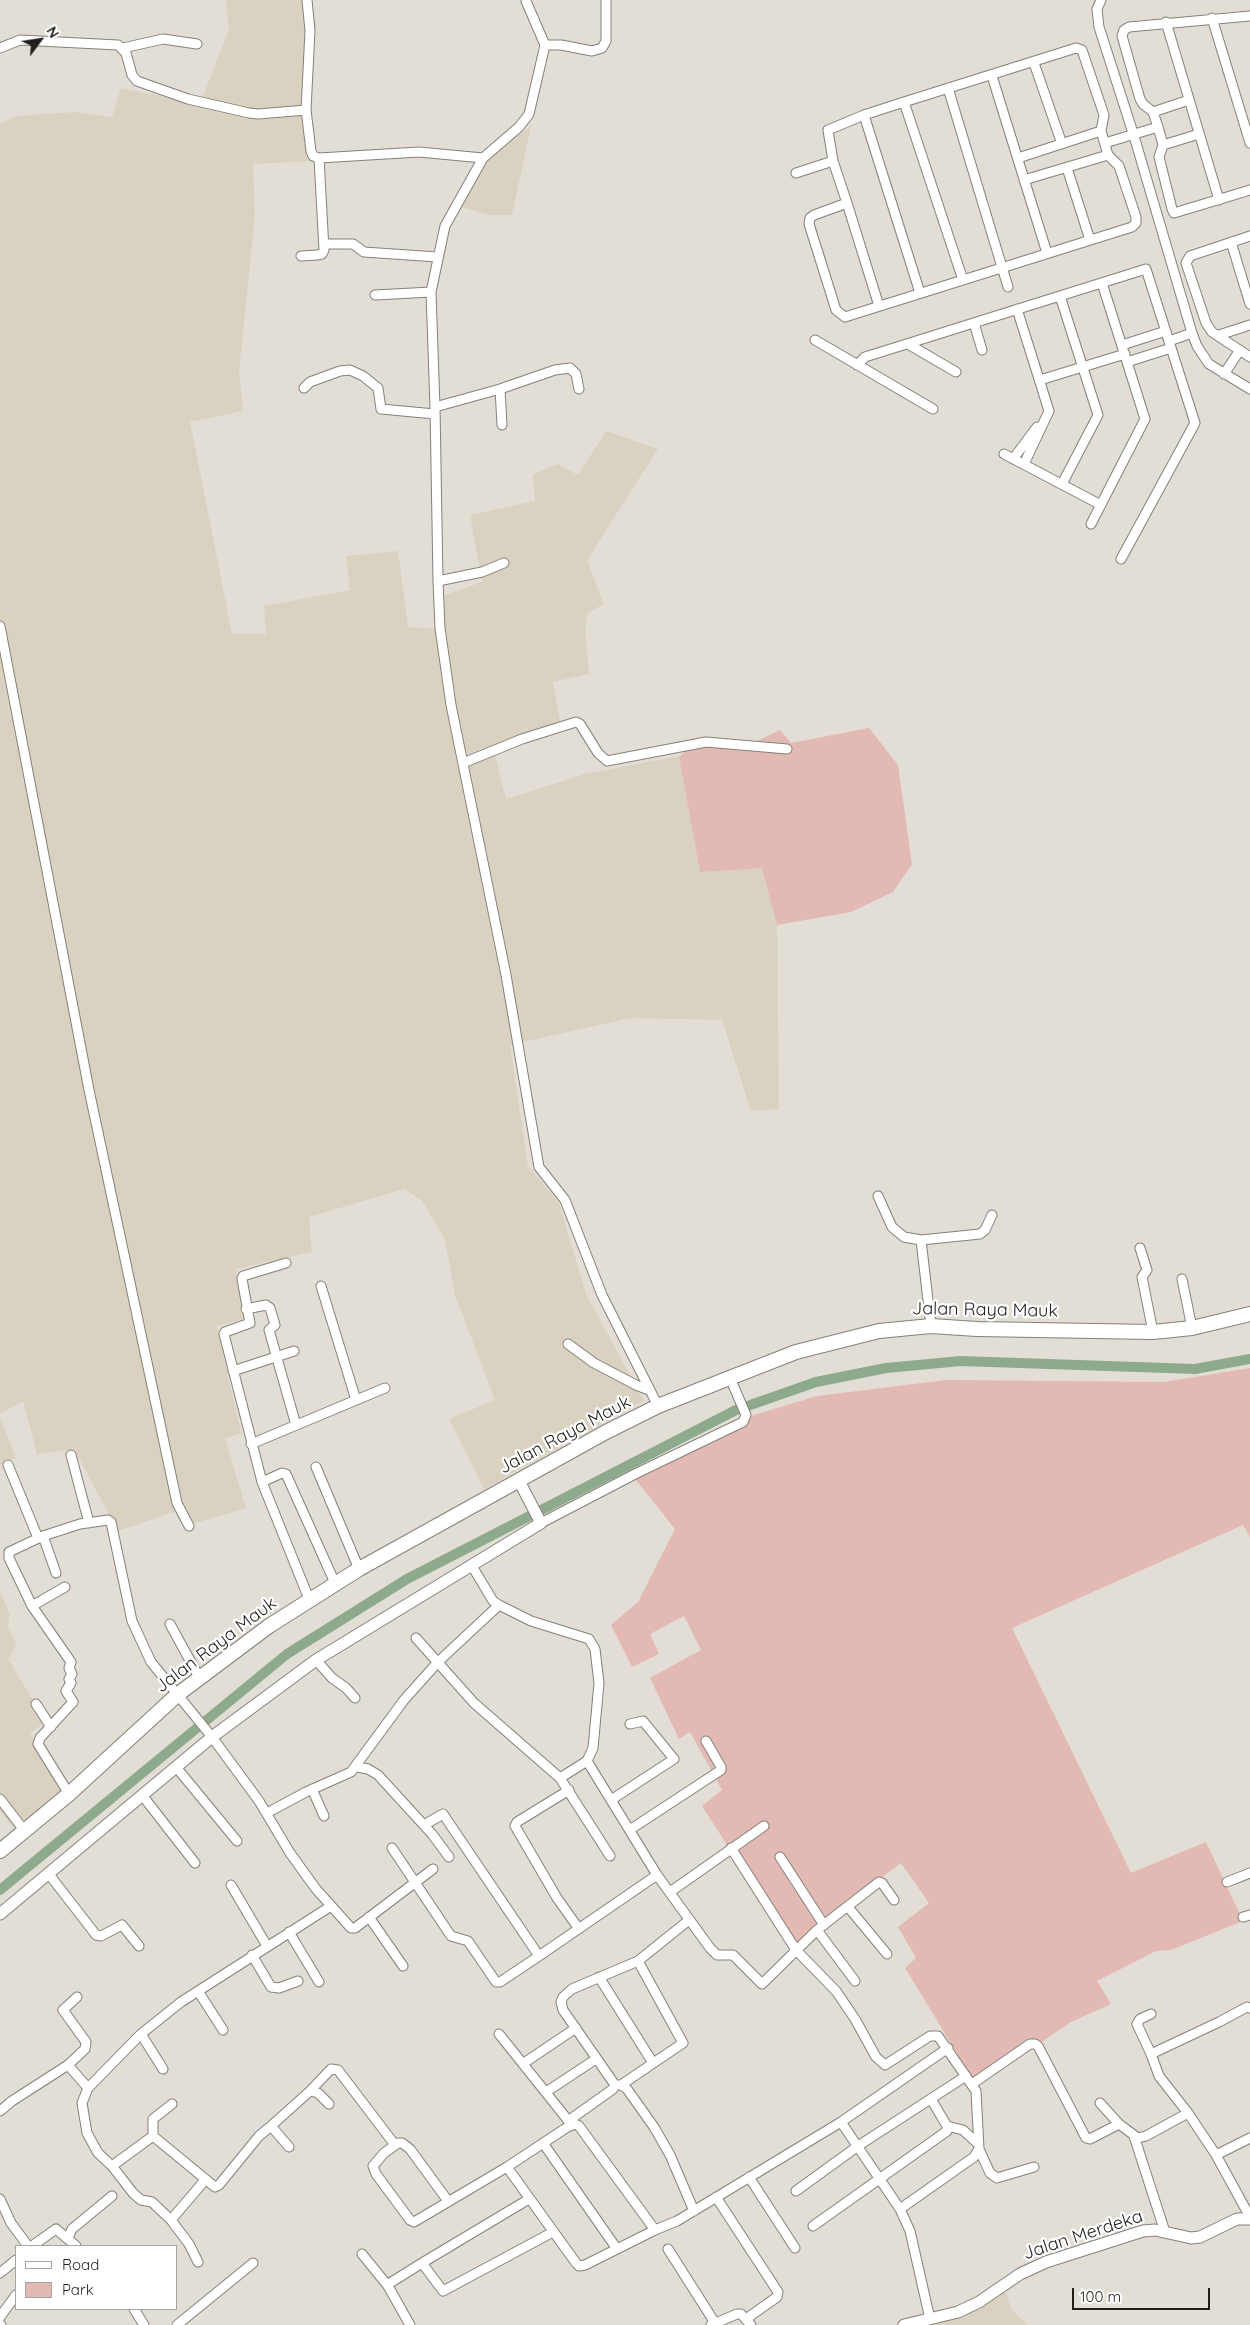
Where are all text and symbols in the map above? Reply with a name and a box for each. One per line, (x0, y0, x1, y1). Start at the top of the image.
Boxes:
north arrow (15, 15, 65, 65)
text: N (42, 23, 63, 41)
street label: Jalan Raya Mauk (912, 1298, 1058, 1322)
street label: Jalan Raya Mauk (495, 1391, 635, 1479)
street label: Jalan Raya Mauk (151, 1592, 281, 1698)
street label: Jalan Merdeka (1020, 2205, 1146, 2265)
legend (15, 2245, 178, 2310)
text: Road (62, 2255, 99, 2274)
scale bar (1075, 2278, 1212, 2310)
text: Park (62, 2280, 94, 2299)
text: 100 m (1080, 2287, 1121, 2306)

